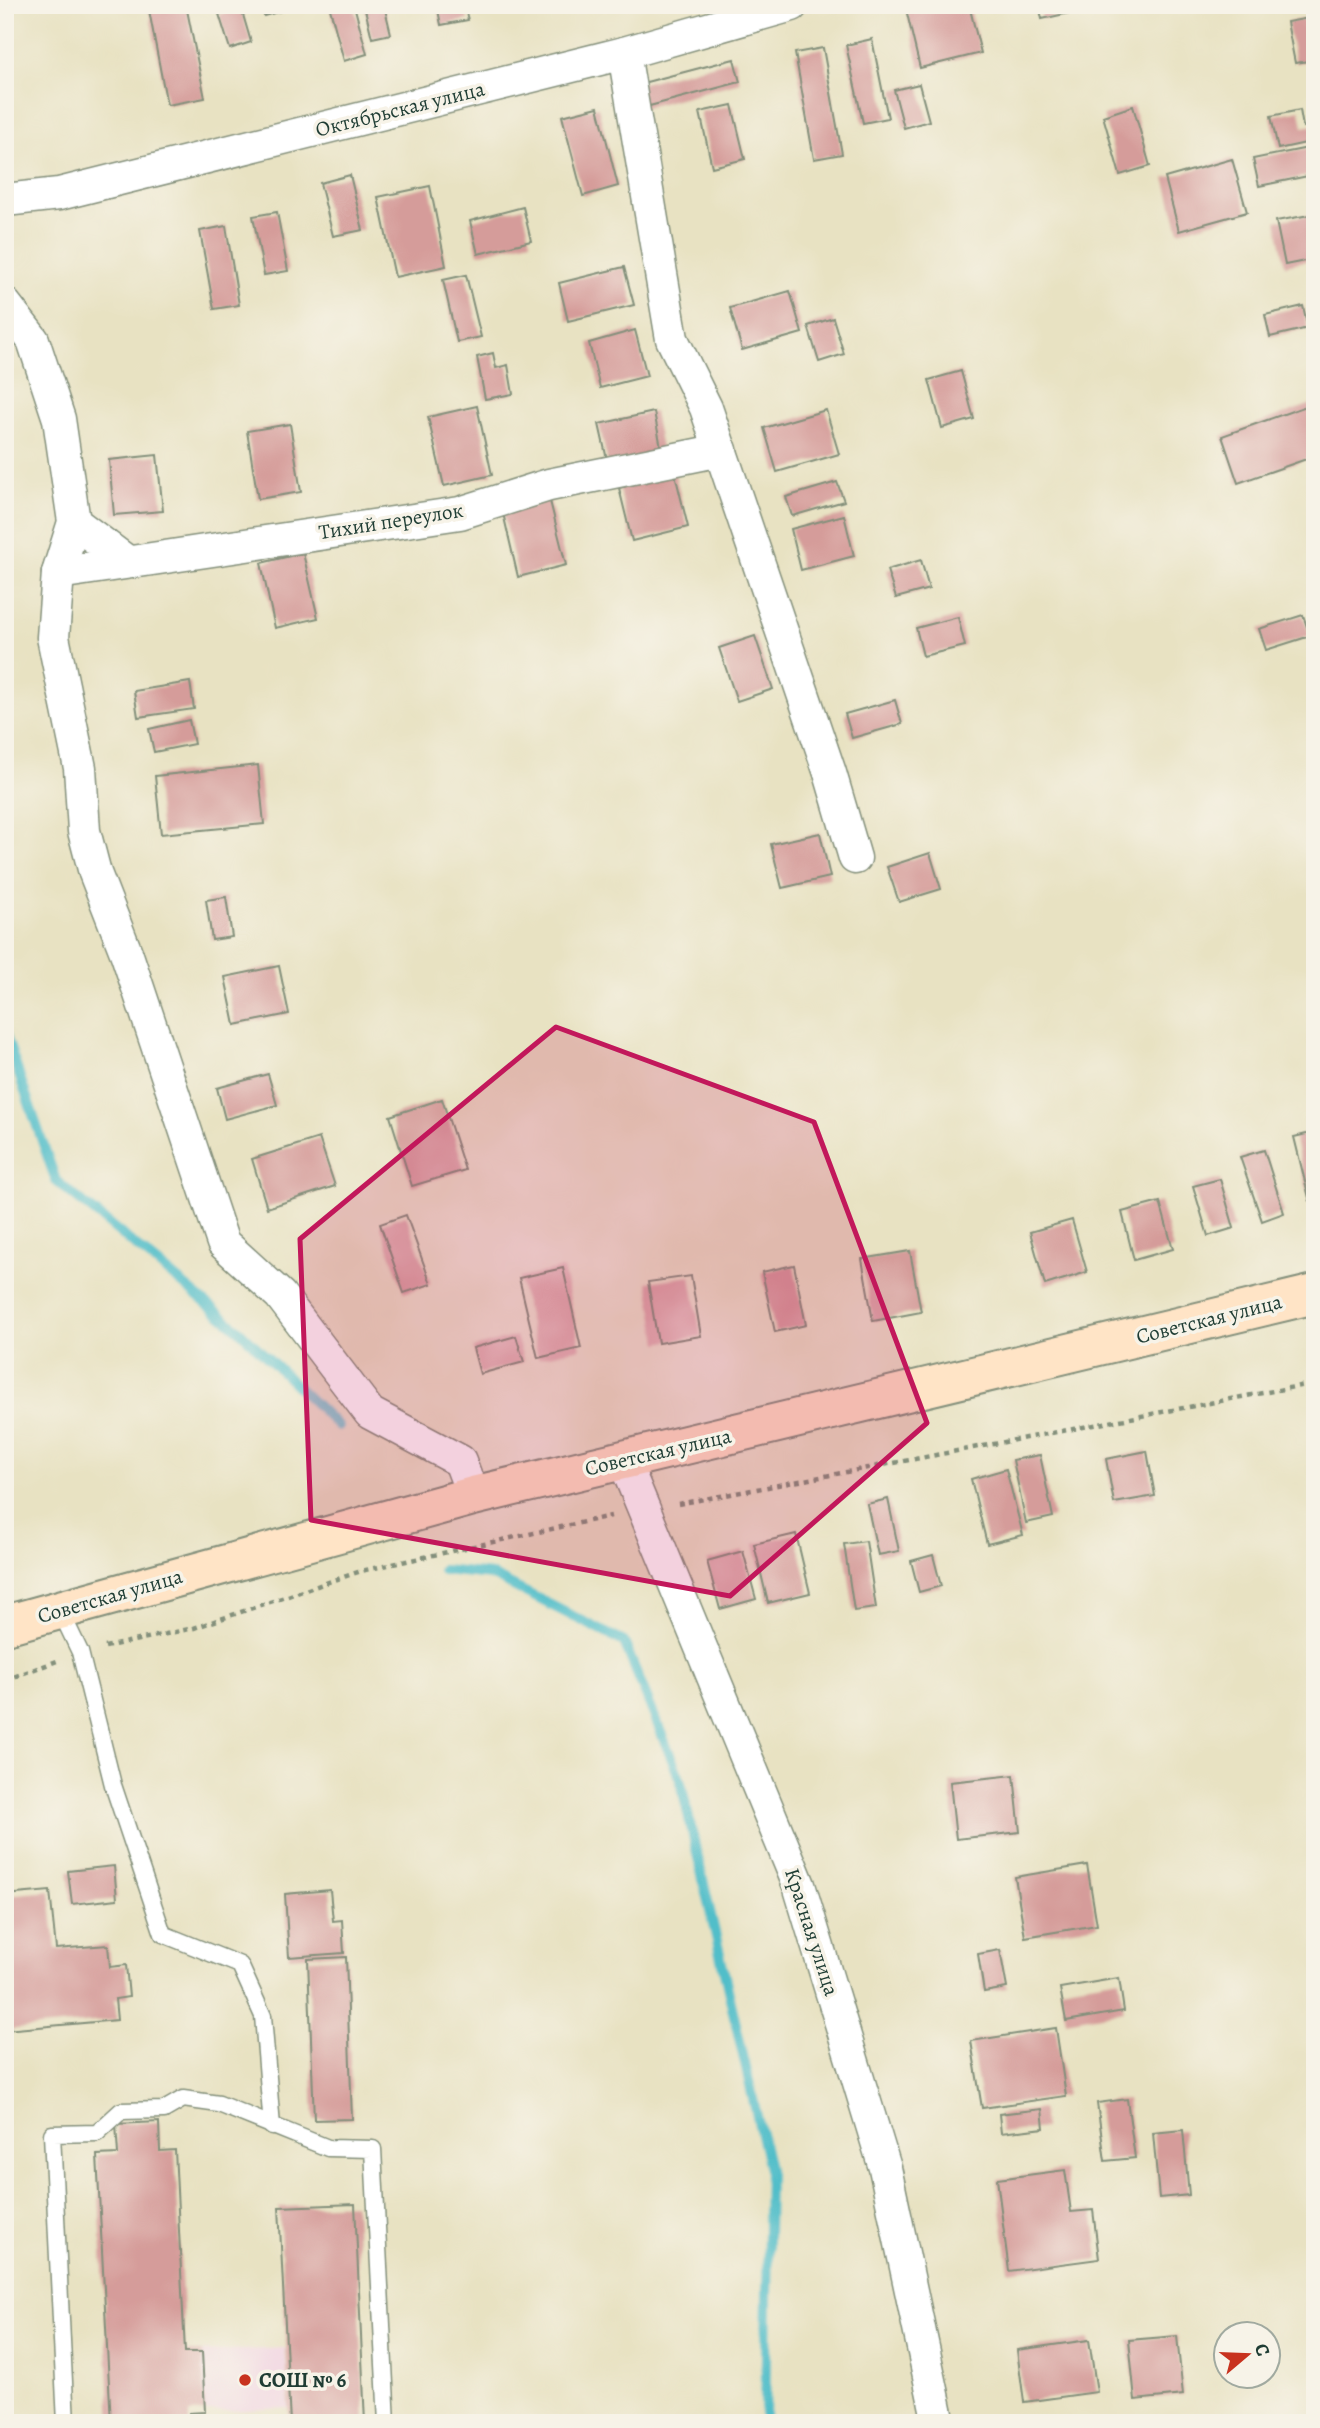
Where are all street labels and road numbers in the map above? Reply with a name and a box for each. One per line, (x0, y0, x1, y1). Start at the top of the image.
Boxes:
street label: Октябрьская улица (313, 74, 488, 144)
street label: Тихий переулок (317, 496, 465, 546)
street label: Советская улица (1133, 1287, 1285, 1351)
street label: Советская улица (582, 1421, 734, 1482)
street label: Советская улица (34, 1562, 186, 1630)
street label: Красная улица (778, 1865, 846, 2000)

